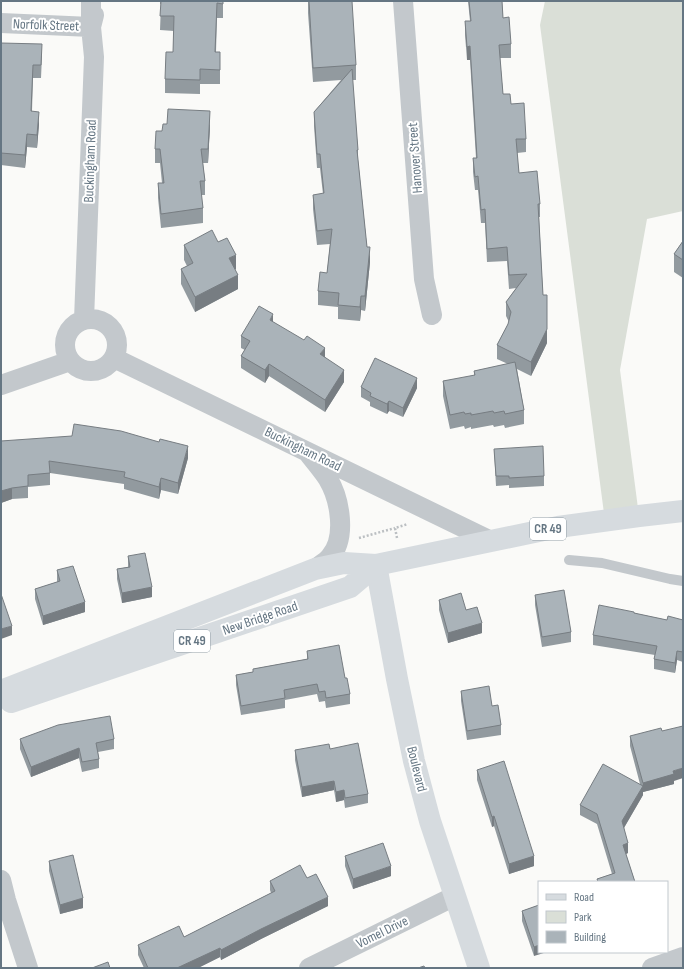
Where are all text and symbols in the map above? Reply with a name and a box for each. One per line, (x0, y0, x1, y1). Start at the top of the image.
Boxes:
street label: Norfolk Street (13, 15, 79, 35)
street label: Buckingham Road (80, 119, 100, 203)
street label: Hanover Street (404, 122, 426, 194)
street label: Buckingham Road (262, 423, 344, 475)
road number: CR 49 (530, 518, 566, 540)
street label: New Bridge Road (220, 597, 300, 639)
road number: CR 49 (174, 630, 210, 652)
street label: Boulevard (403, 744, 431, 794)
legend (538, 881, 668, 953)
text: Road (574, 890, 594, 905)
text: Park (574, 910, 592, 925)
street label: Vomel Drive (353, 912, 411, 952)
text: Building (574, 930, 606, 945)

